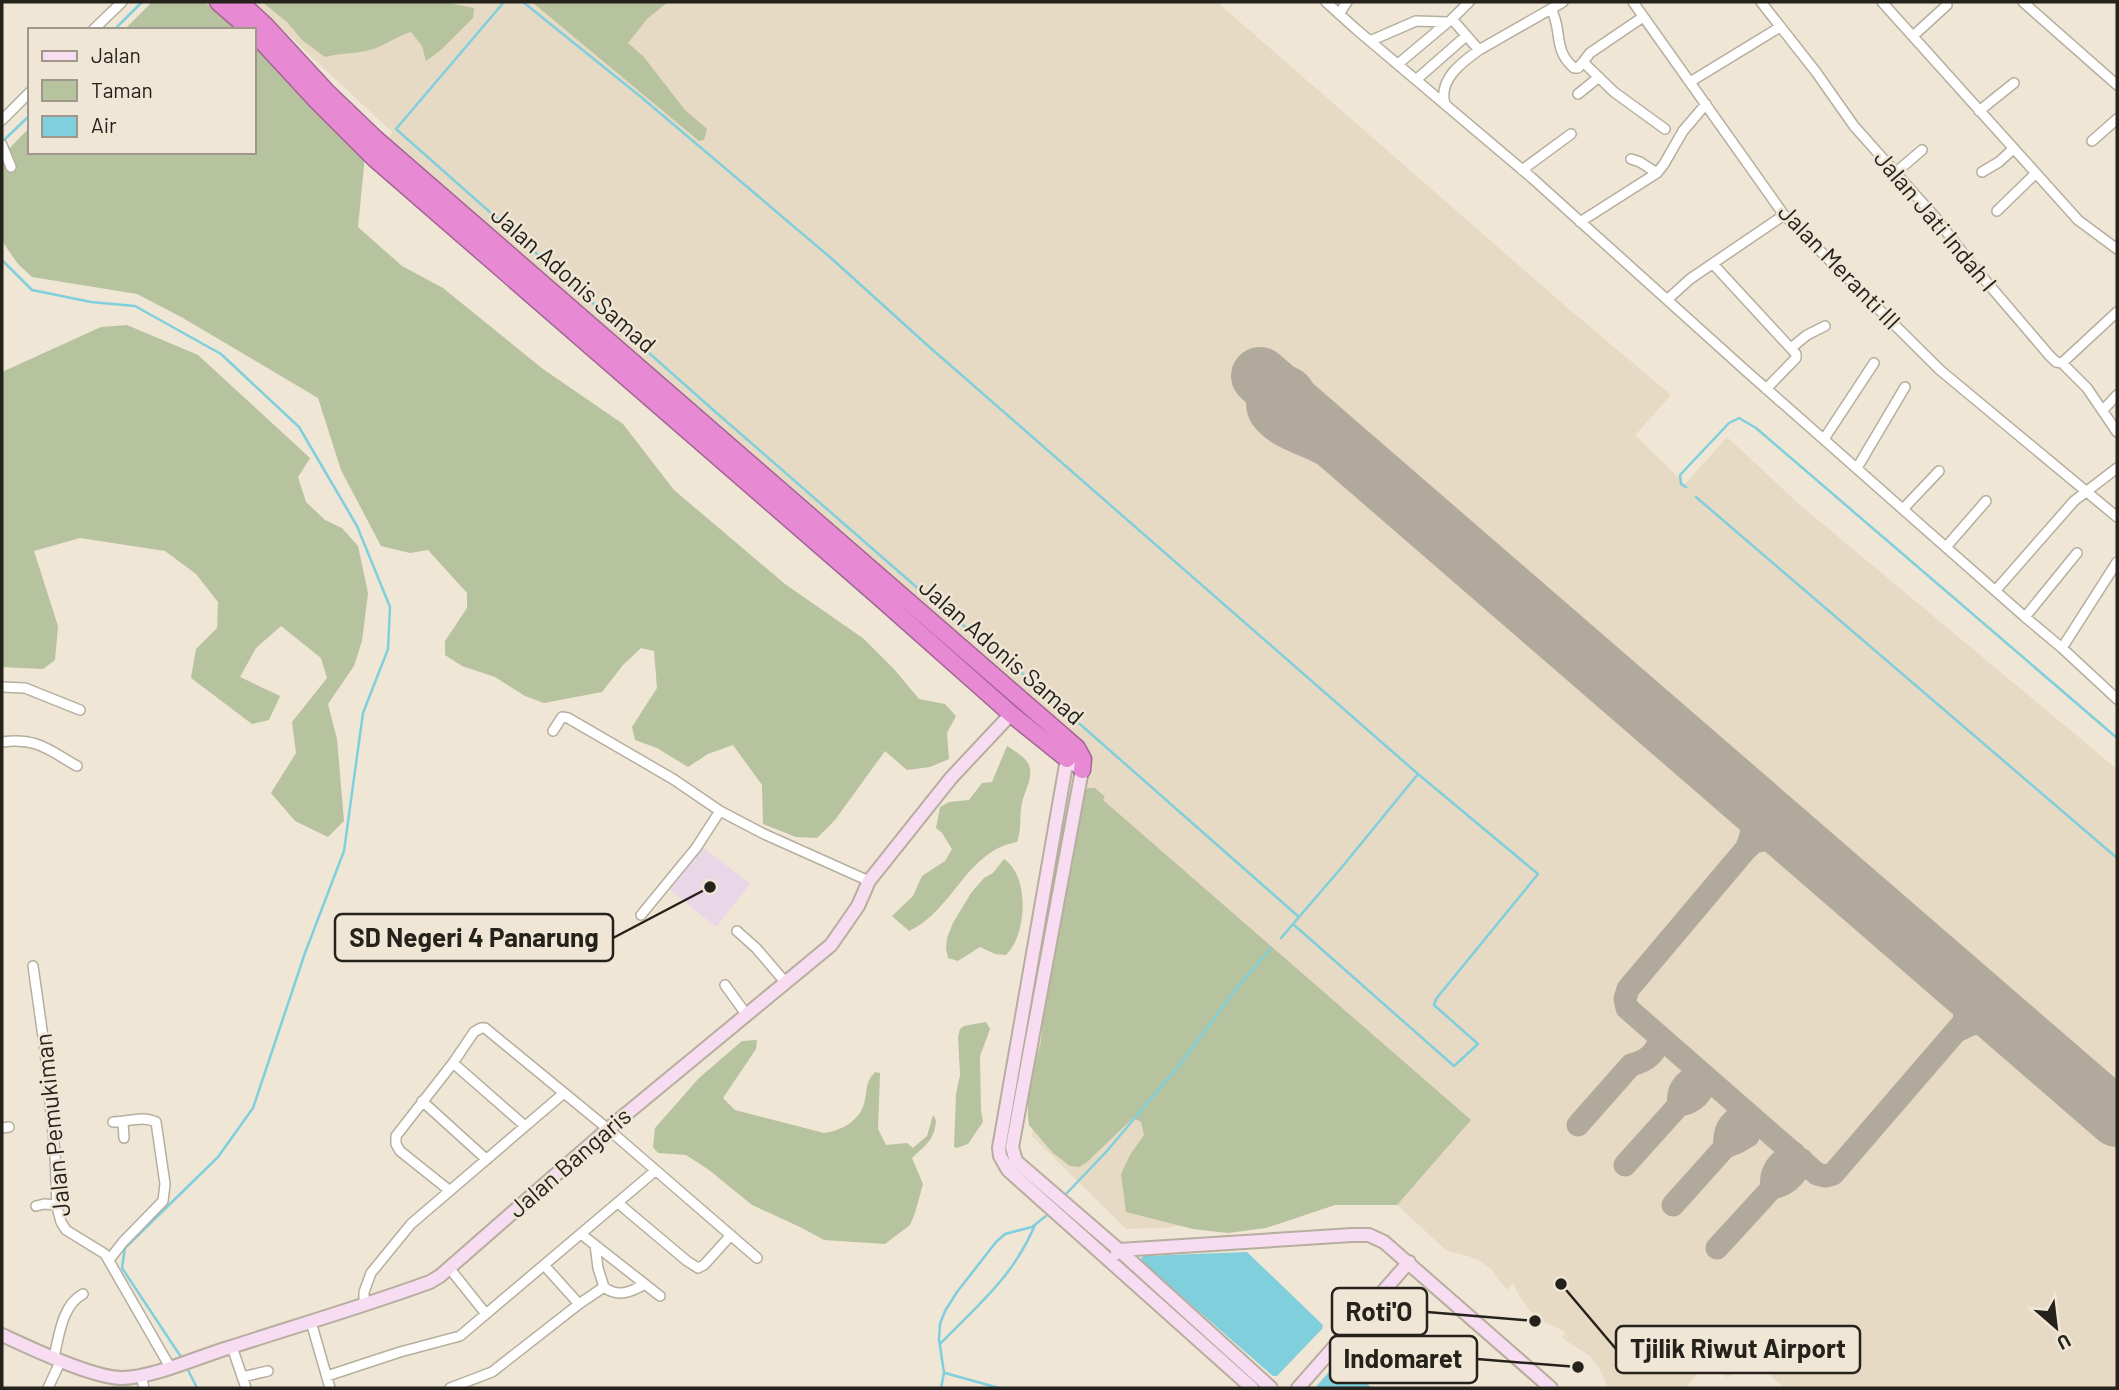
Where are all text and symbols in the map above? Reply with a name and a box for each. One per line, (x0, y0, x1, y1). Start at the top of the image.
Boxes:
legend (28, 28, 256, 154)
text: Jalan (91, 42, 141, 67)
text: Taman (91, 77, 153, 102)
text: Air (91, 112, 117, 137)
street label: Jalan Jati Indah I (1869, 143, 2004, 297)
street label: Jalan Meranti III (1773, 197, 1907, 335)
street label: Jalan Adonis Samad (486, 199, 662, 358)
street label: Jalan Adonis Samad (914, 571, 1090, 730)
callout: SD Negeri 4 Panarung (335, 914, 613, 961)
text: SD Negeri 4 Panarung (349, 921, 599, 952)
street label: Jalan Pemukiman (27, 1032, 76, 1218)
street label: Jalan Bangaris (502, 1101, 636, 1223)
callout: Roti'O (1332, 1288, 1427, 1335)
north arrow (2021, 1292, 2091, 1362)
text: Roti'O (1346, 1295, 1412, 1326)
callout: Tjilik Riwut Airport (1616, 1326, 1860, 1373)
text: U (2054, 1329, 2075, 1355)
text: Tjilik Riwut Airport (1630, 1332, 1846, 1363)
callout: Indomaret (1330, 1336, 1477, 1383)
text: Indomaret (1343, 1342, 1463, 1373)

